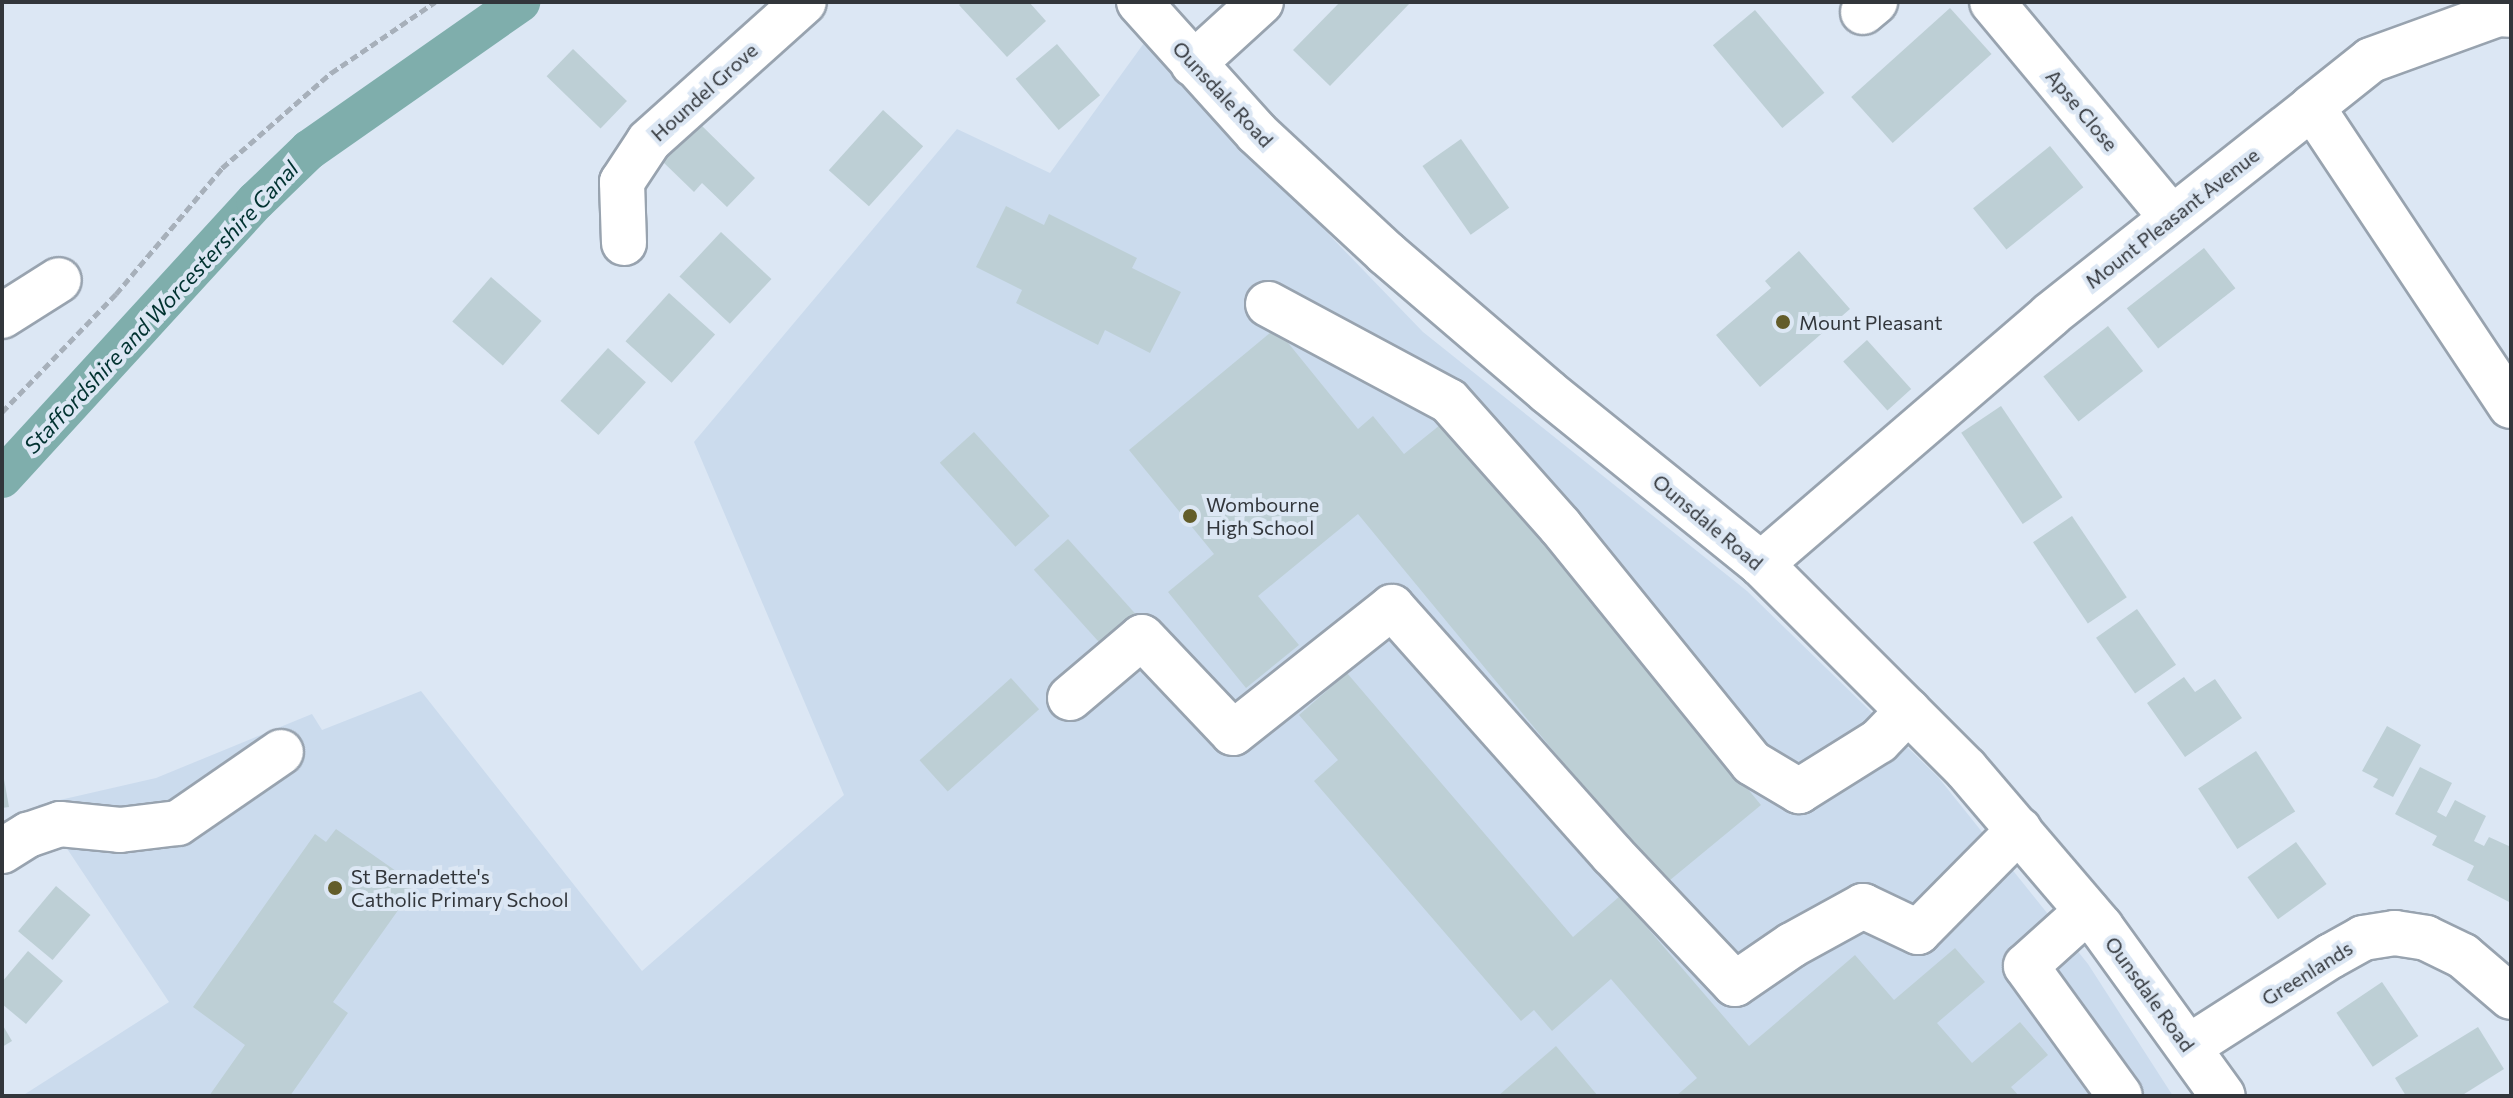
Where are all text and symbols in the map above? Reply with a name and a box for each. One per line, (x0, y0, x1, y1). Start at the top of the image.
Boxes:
street label: Ounsdale Road (1168, 36, 1278, 152)
street label: Houndel Grove (646, 38, 762, 146)
street label: Apse Close (2041, 64, 2123, 156)
street label: Mount Pleasant Avenue (2080, 143, 2264, 293)
water label: Staffordshire and Worcestershire Canal (18, 155, 304, 459)
place label: Mount Pleasant (1799, 310, 1943, 334)
marker: Mount Pleasant (1774, 313, 1792, 331)
street label: Ounsdale Road (1648, 469, 1768, 575)
place label: Wombourne High School (1206, 492, 1319, 539)
marker: Wombourne High School (1181, 507, 1199, 525)
place label: St Bernadette's Catholic Primary School (351, 864, 569, 911)
marker: St Bernadette's Catholic Primary School (326, 879, 344, 897)
street label: Ounsdale Road (2100, 932, 2200, 1056)
street label: Greenlands (2257, 936, 2357, 1010)

